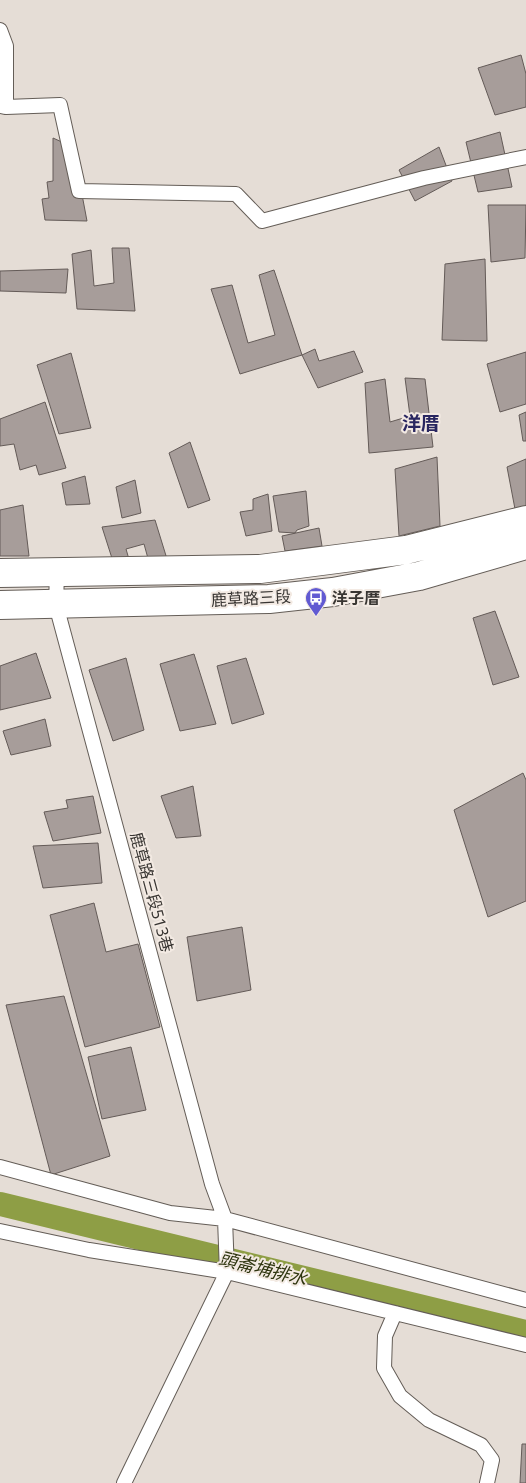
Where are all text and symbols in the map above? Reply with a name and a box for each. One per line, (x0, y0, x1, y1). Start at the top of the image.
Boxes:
district label: 洋厝 (402, 410, 440, 436)
street label: 鹿草路三段 (210, 585, 292, 611)
bus stop icon: 洋子厝 (304, 586, 328, 617)
place label: 洋子厝 (332, 587, 380, 609)
street label: 鹿草路三段513巷 (125, 830, 179, 954)
water label: 頭崙埔排水 (216, 1245, 311, 1291)

